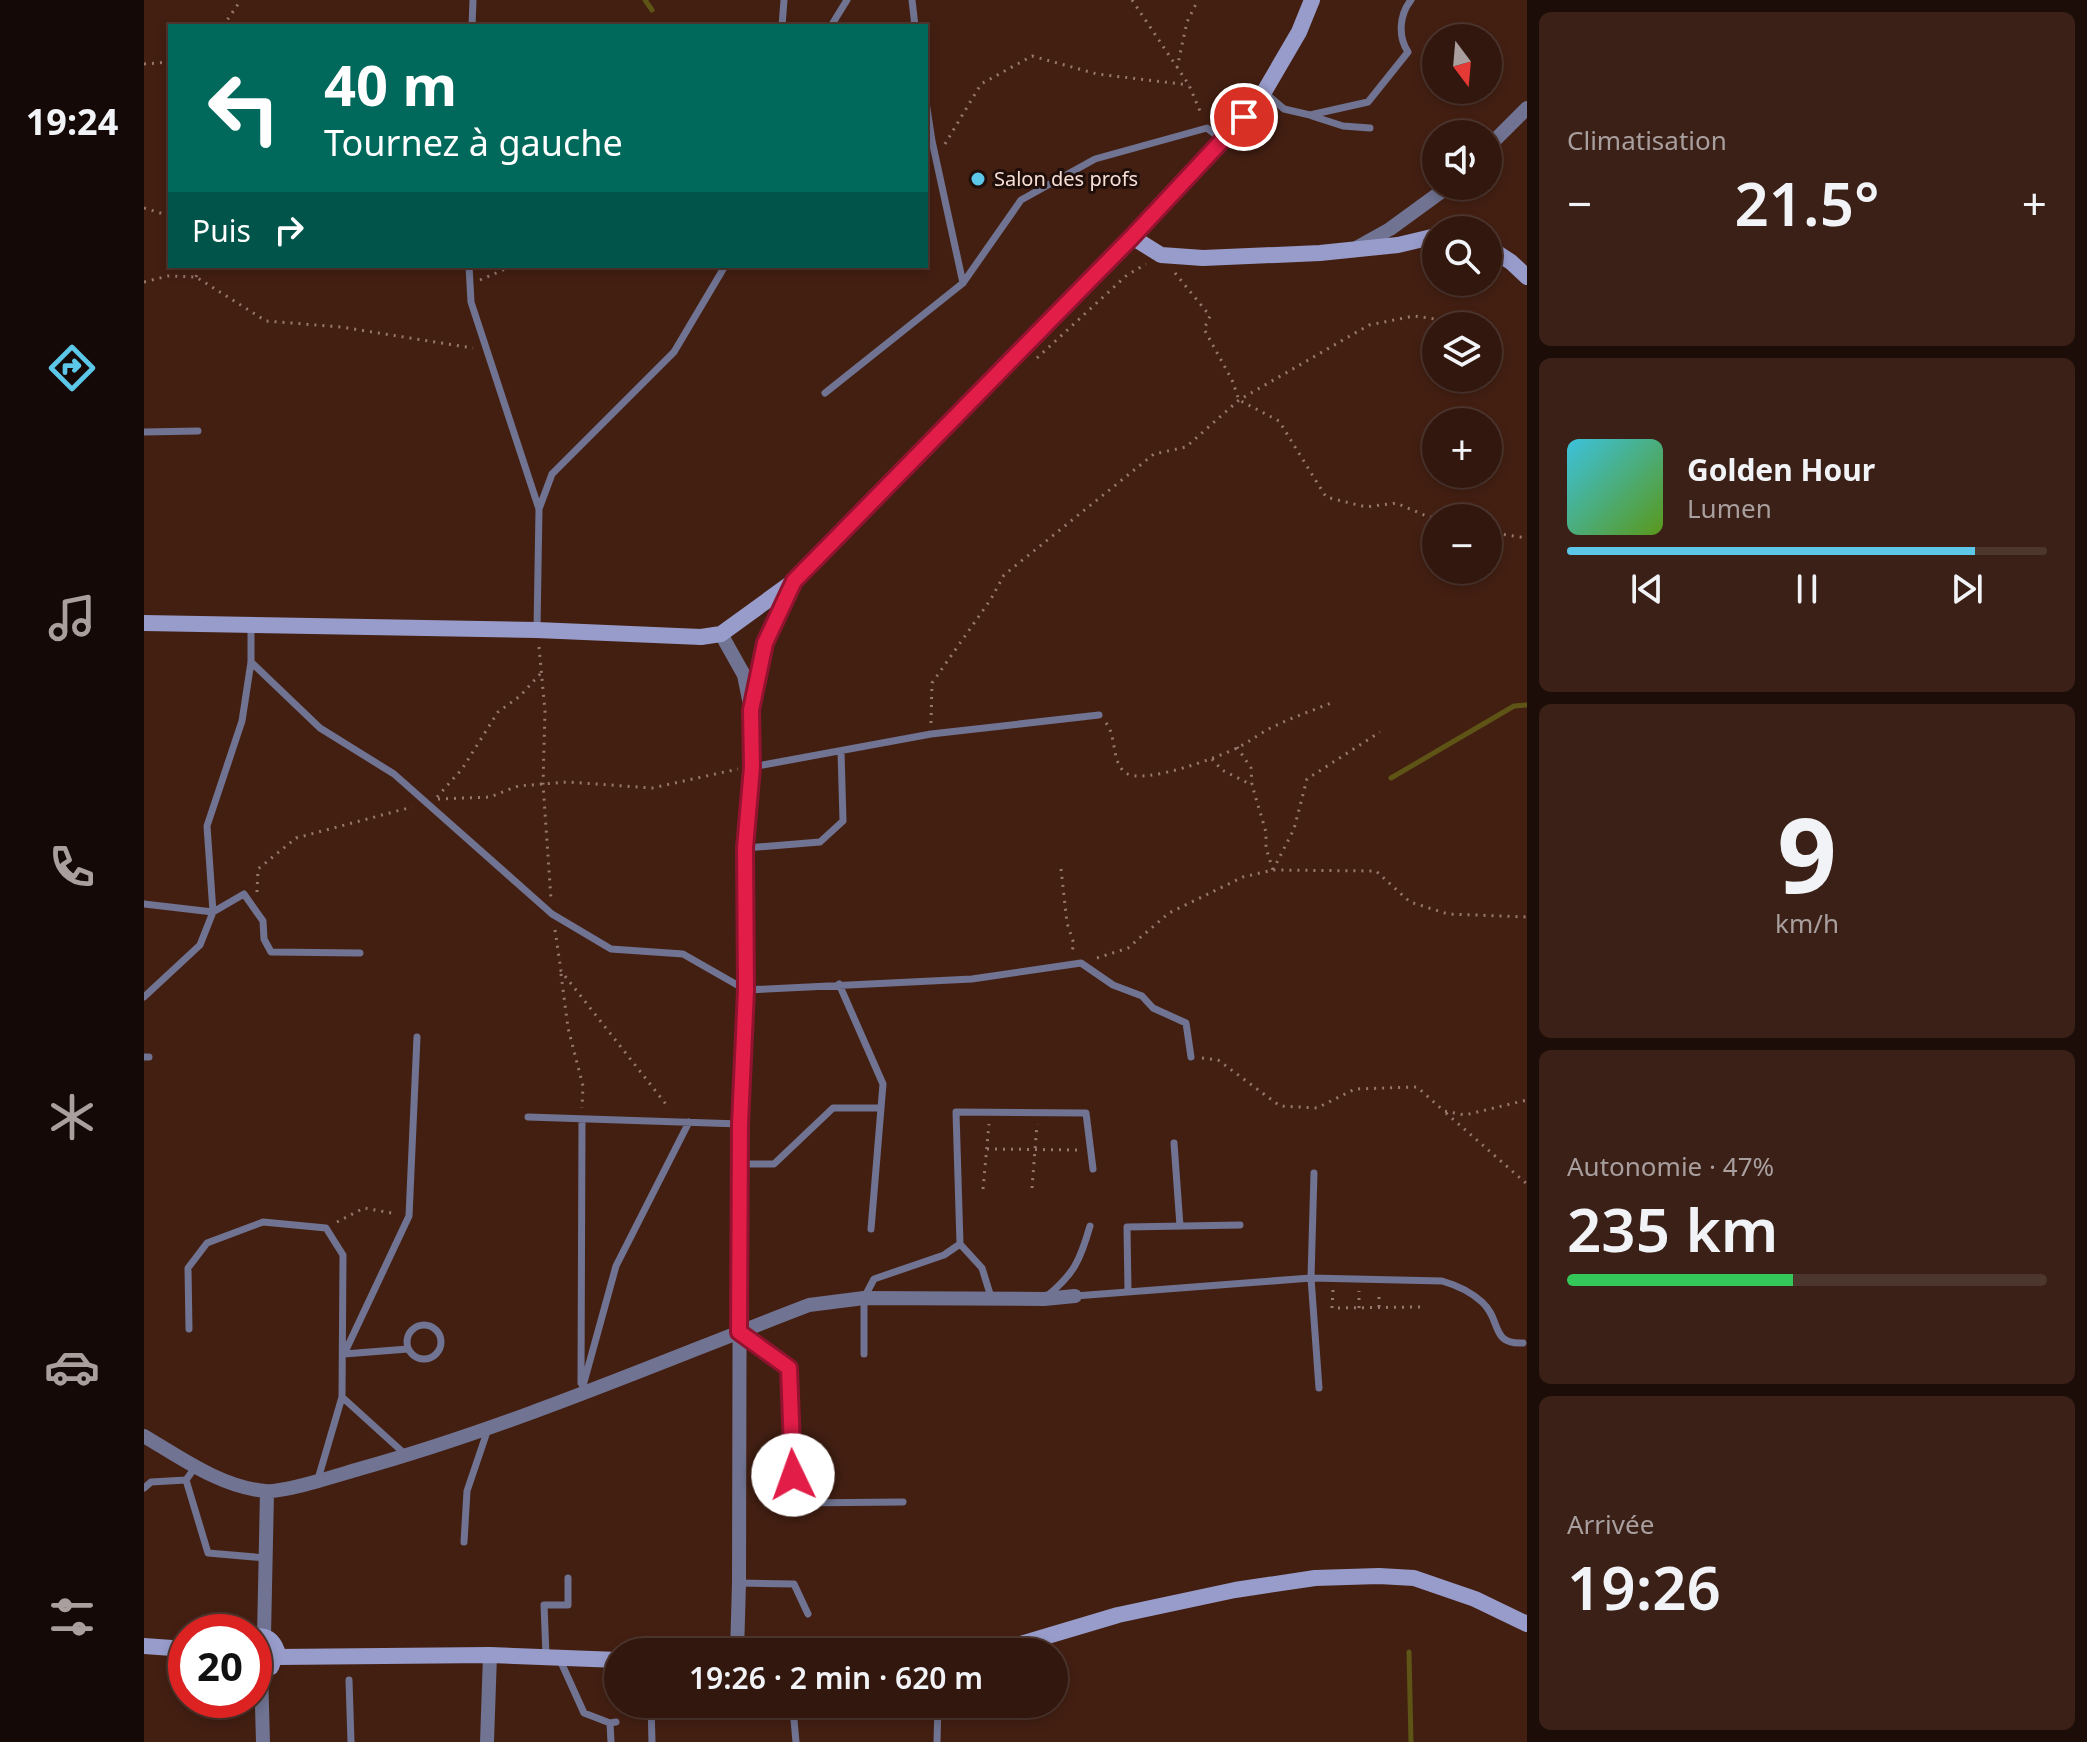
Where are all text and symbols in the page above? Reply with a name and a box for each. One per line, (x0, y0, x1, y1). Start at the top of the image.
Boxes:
north arrow (1422, 24, 1502, 104)
map controls (1422, 24, 1502, 584)
text: 40 m (324, 46, 457, 122)
icon: left (192, 56, 296, 160)
pin (1210, 83, 1278, 151)
icon: arrive (1222, 95, 1266, 139)
text: 19:24 (26, 97, 118, 146)
text: Tournez à gauche (324, 118, 623, 167)
button: sound (1422, 120, 1502, 200)
text: Climatisation (1567, 122, 1727, 158)
text: 21.5° (1734, 162, 1880, 244)
place label: Salon des profs (994, 165, 1138, 192)
marker: Salon des profs (969, 170, 987, 188)
text: − (1567, 173, 1592, 233)
text: + (2022, 173, 2047, 233)
icon: right (267, 208, 311, 252)
text: Puis (192, 210, 251, 251)
button: search (1422, 216, 1502, 296)
button: layers (1422, 312, 1502, 392)
icon: directions (44, 340, 100, 396)
button: + (1422, 408, 1502, 488)
text: Golden Hour (1687, 449, 1875, 490)
text: Lumen (1687, 490, 1772, 526)
button: − (1422, 504, 1502, 584)
icon: previous (1625, 567, 1669, 611)
icon: pause (1785, 567, 1829, 611)
icon: next (1945, 567, 1989, 611)
icon: music (44, 590, 100, 646)
text: 9 (1777, 782, 1837, 923)
icon: phone (44, 839, 100, 895)
text: km/h (1775, 905, 1839, 941)
icon: climate (44, 1089, 100, 1145)
text: Autonomie · 47% (1567, 1148, 1774, 1184)
text: 235 km (1567, 1188, 1778, 1270)
icon: car (44, 1339, 100, 1395)
position arrow (751, 1433, 835, 1517)
text: Arrivée (1567, 1506, 1654, 1542)
text: 19:26 (1567, 1546, 1721, 1628)
icon: filters (44, 1589, 100, 1645)
speed limit sign: 20 (168, 1614, 272, 1718)
text: 19:26 · 2 min · 620 m (689, 1657, 983, 1698)

